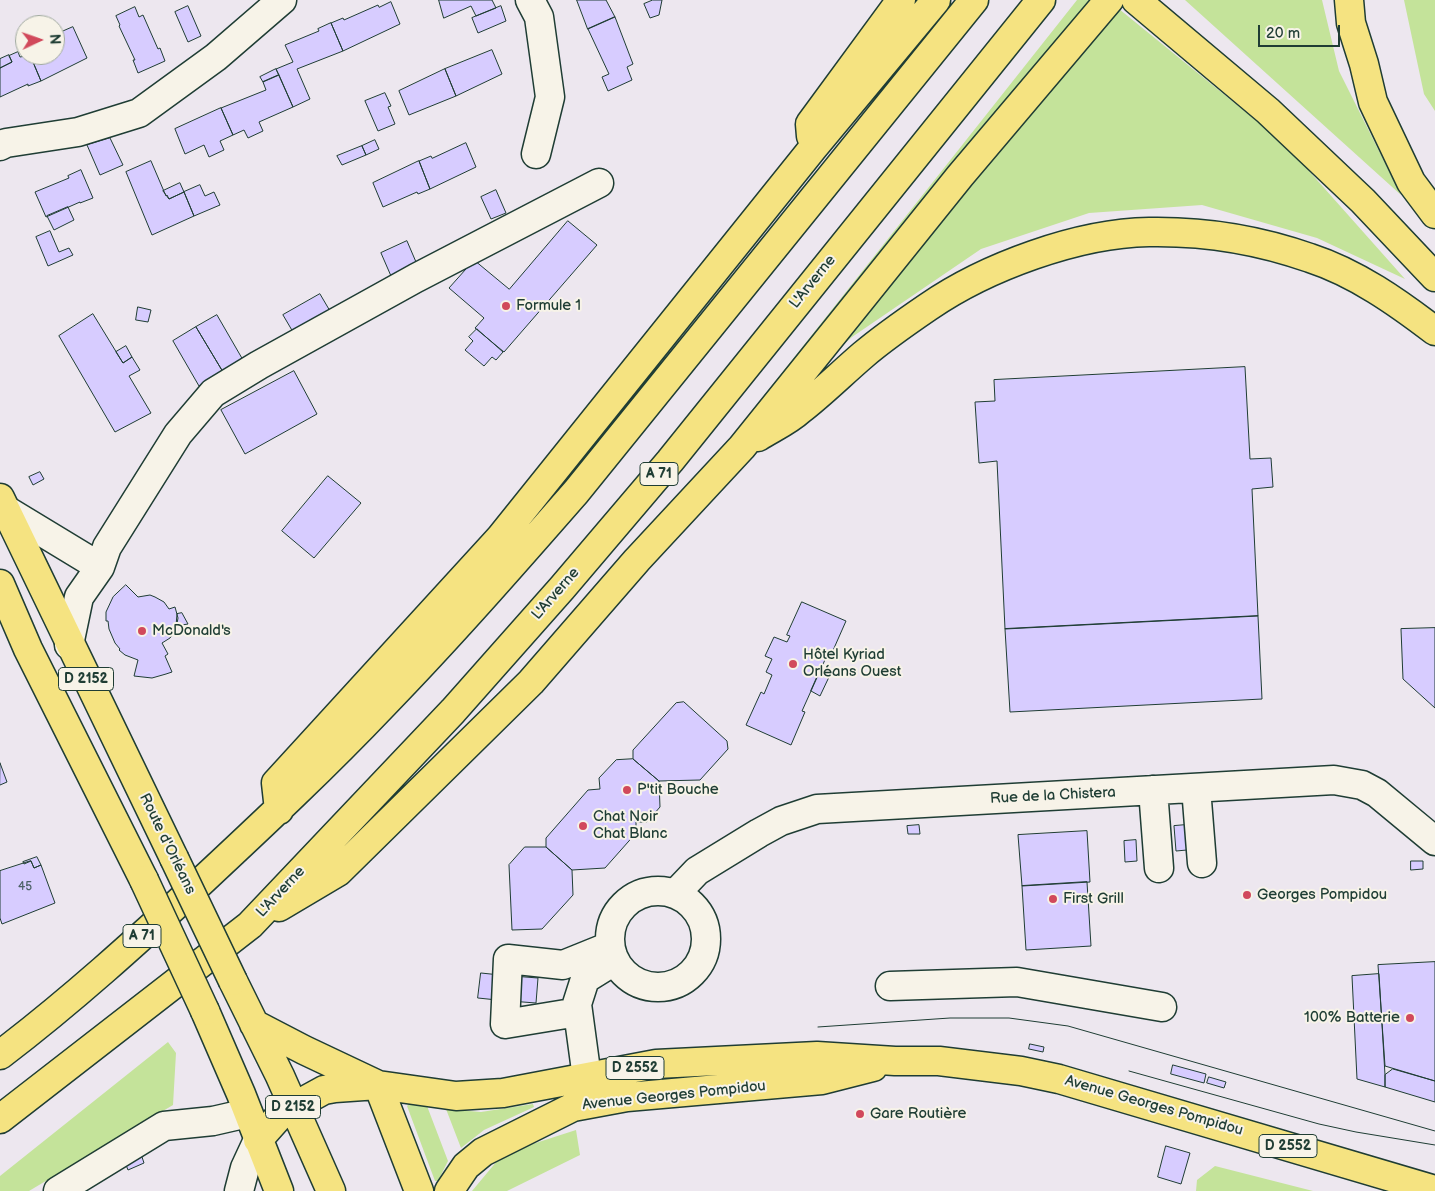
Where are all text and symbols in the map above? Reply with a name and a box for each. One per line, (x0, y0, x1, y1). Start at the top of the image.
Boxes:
north arrow (15, 15, 65, 65)
scale bar (1260, 15, 1342, 47)
text: 20 m (1266, 24, 1300, 43)
text: N (46, 34, 63, 45)
street label: L'Arverne (786, 252, 840, 312)
place label: Formule 1 (516, 297, 581, 315)
marker: Formule 1 (500, 300, 512, 312)
road number: A 71 (640, 462, 678, 486)
street label: L'Arverne (528, 564, 584, 624)
place label: McDonald's (152, 622, 231, 640)
marker: McDonald's (136, 625, 148, 637)
place label: Hôtel Kyriad Orléans Ouest (803, 646, 901, 681)
marker: Hôtel Kyriad Orléans Ouest (787, 658, 799, 670)
road number: D 2152 (58, 668, 114, 691)
place label: P'tit Bouche (637, 781, 719, 799)
marker: P'tit Bouche (621, 784, 633, 796)
street label: Rue de la Chistera (990, 784, 1116, 808)
street label: Route d'Orléans (135, 791, 199, 897)
place label: Chat Noir Chat Blanc (593, 808, 668, 843)
marker: Chat Noir Chat Blanc (577, 820, 589, 832)
street label: L'Arverne (253, 863, 309, 921)
house number: 45 (18, 880, 32, 894)
place label: Georges Pompidou (1257, 886, 1387, 904)
marker: Georges Pompidou (1241, 889, 1253, 901)
place label: First Grill (1063, 890, 1124, 908)
marker: First Grill (1047, 893, 1059, 905)
road number: A 71 (123, 924, 161, 948)
place label: 100% Batterie (1304, 1009, 1400, 1027)
marker: 100% Batterie (1404, 1012, 1416, 1024)
road number: D 2552 (606, 1056, 664, 1080)
street label: Avenue Georges Pompidou (1063, 1072, 1245, 1140)
street label: Avenue Georges Pompidou (581, 1077, 767, 1115)
road number: D 2152 (266, 1096, 320, 1118)
place label: Gare Routière (870, 1105, 966, 1123)
marker: Gare Routière (854, 1108, 866, 1120)
road number: D 2552 (1259, 1134, 1317, 1158)

